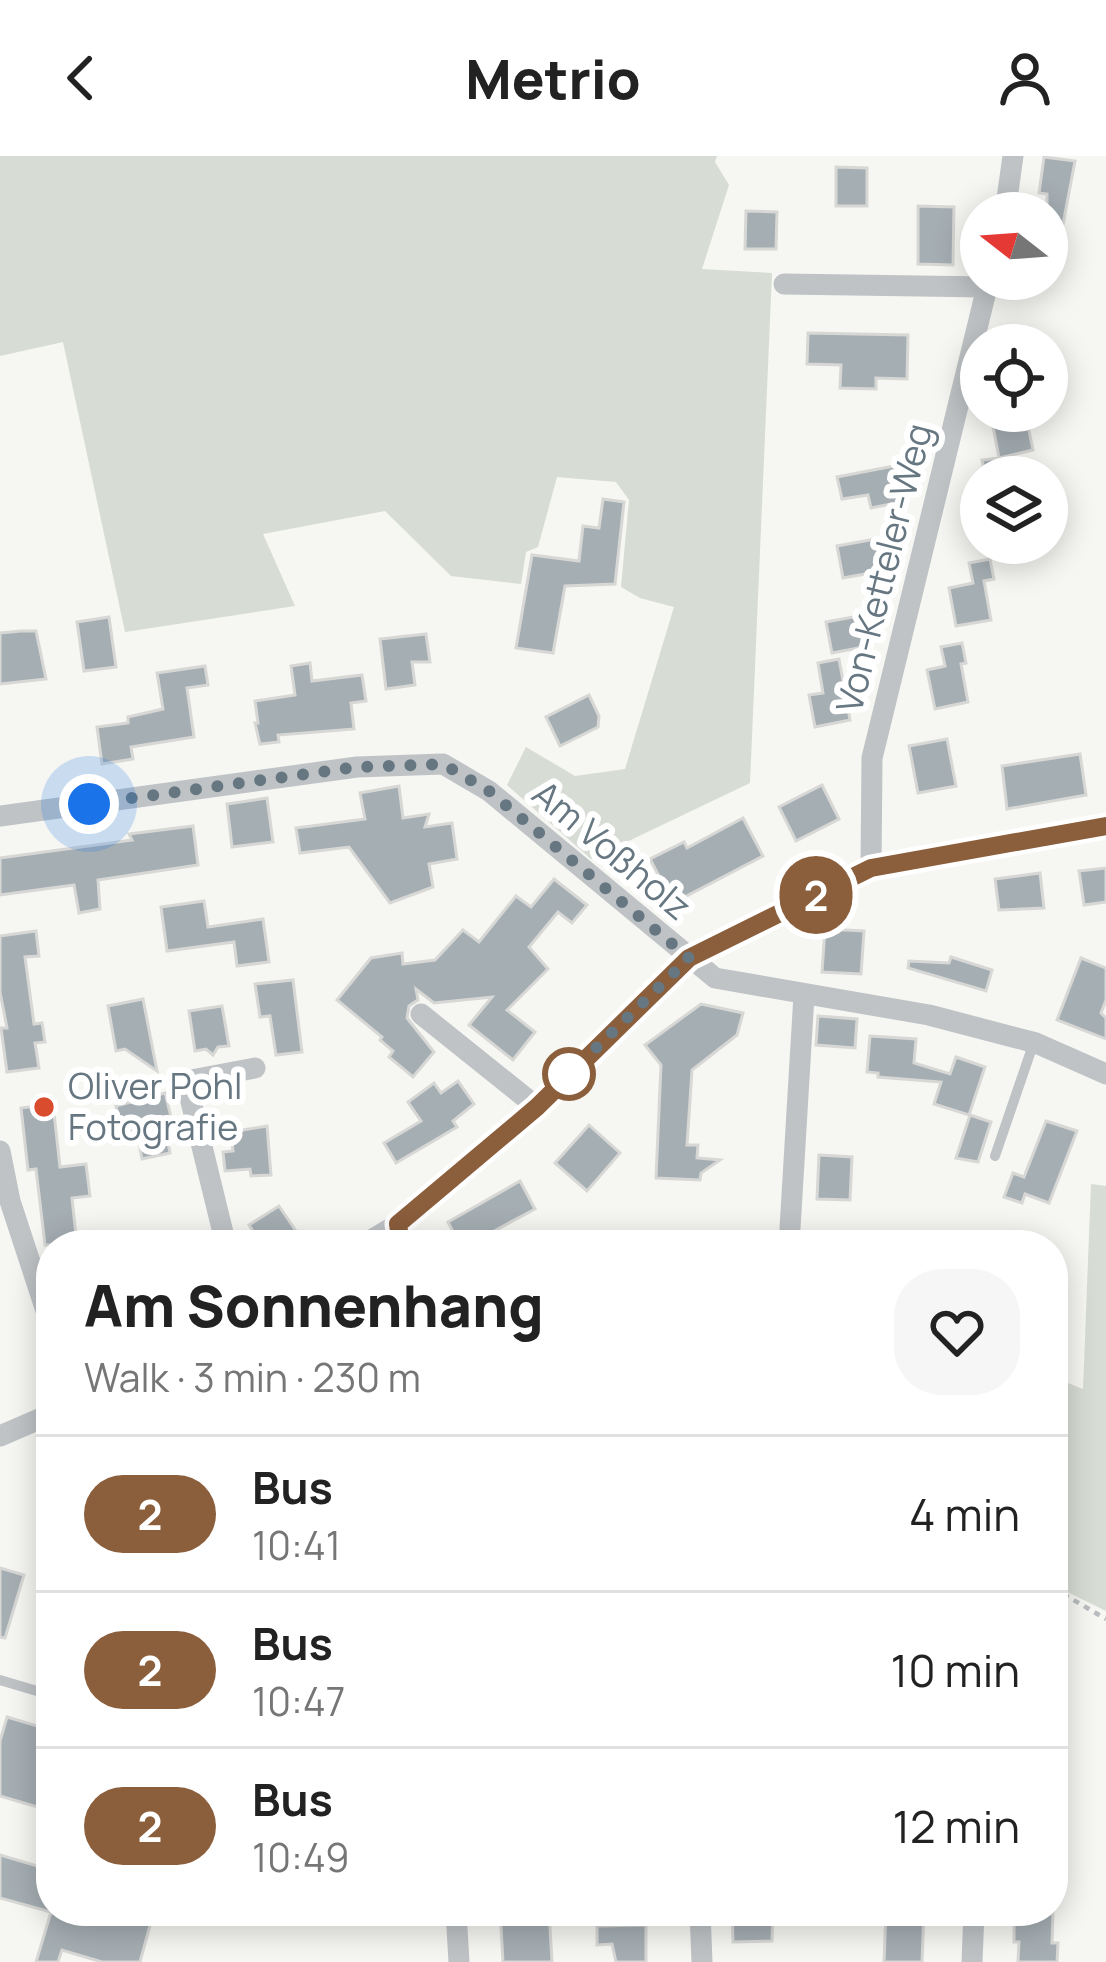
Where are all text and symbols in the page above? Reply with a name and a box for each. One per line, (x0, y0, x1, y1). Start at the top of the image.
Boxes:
text: Metrio (465, 41, 641, 115)
icon: back (48, 45, 114, 111)
icon: person (992, 45, 1058, 111)
north arrow (960, 192, 1068, 300)
map controls (960, 192, 1068, 564)
button: locate (960, 324, 1068, 432)
street label: Von-Ketteler-Weg (824, 418, 943, 717)
button: layers (960, 456, 1068, 564)
street label: Am Voßholz (523, 769, 702, 930)
your location (59, 774, 119, 834)
line badge: 2 (777, 856, 855, 934)
text: 2 (803, 866, 829, 924)
unlabelled marker (544, 1049, 594, 1099)
place label: Oliver Pohl Fotografie (68, 1061, 242, 1151)
marker: Oliver Pohl Fotografie (31, 1094, 57, 1120)
text: Am Sonnenhang (84, 1266, 544, 1344)
button: heart (894, 1269, 1020, 1395)
text: Walk · 3 min · 230 m (84, 1350, 421, 1404)
text: Bus (252, 1456, 333, 1518)
text: 4 min (909, 1483, 1020, 1545)
text: 2 (137, 1485, 163, 1543)
text: 10:41 (252, 1518, 341, 1572)
text: Bus (252, 1612, 333, 1674)
text: 10 min (891, 1639, 1020, 1701)
text: 2 (137, 1641, 163, 1699)
text: 10:47 (252, 1674, 345, 1728)
text: Bus (252, 1768, 333, 1830)
text: 12 min (892, 1795, 1020, 1857)
text: 2 (137, 1797, 163, 1855)
text: 10:49 (252, 1830, 349, 1884)

